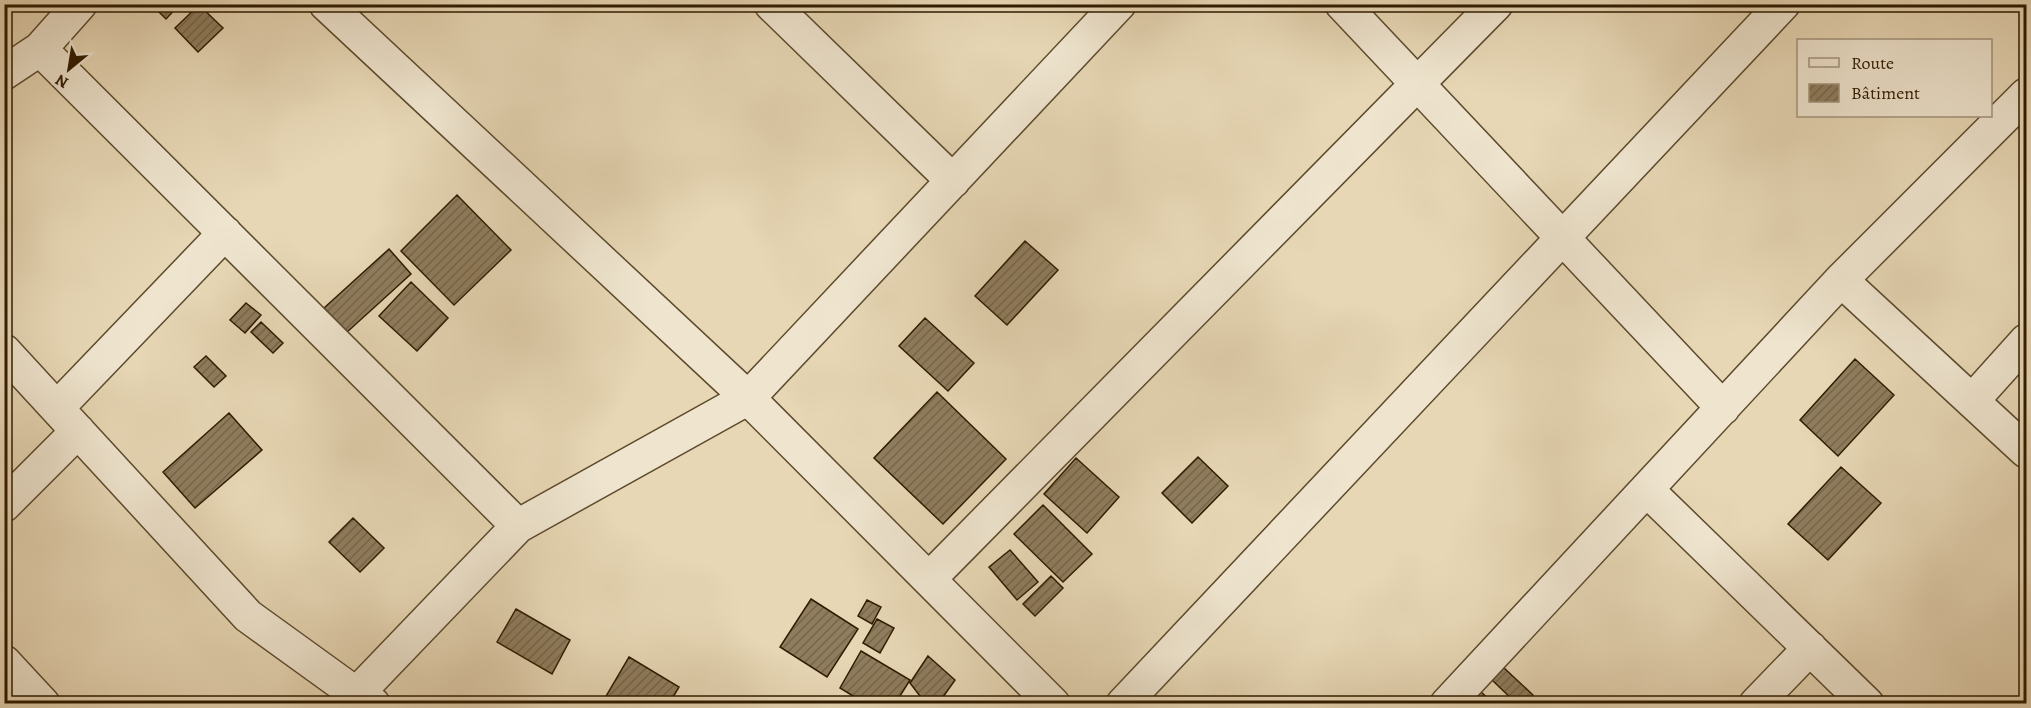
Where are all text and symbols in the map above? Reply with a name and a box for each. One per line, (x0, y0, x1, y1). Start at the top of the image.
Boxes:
north arrow (39, 39, 99, 99)
legend (1797, 39, 1992, 117)
text: Route (1851, 51, 1894, 75)
text: N (51, 69, 73, 94)
text: Bâtiment (1851, 81, 1920, 105)

